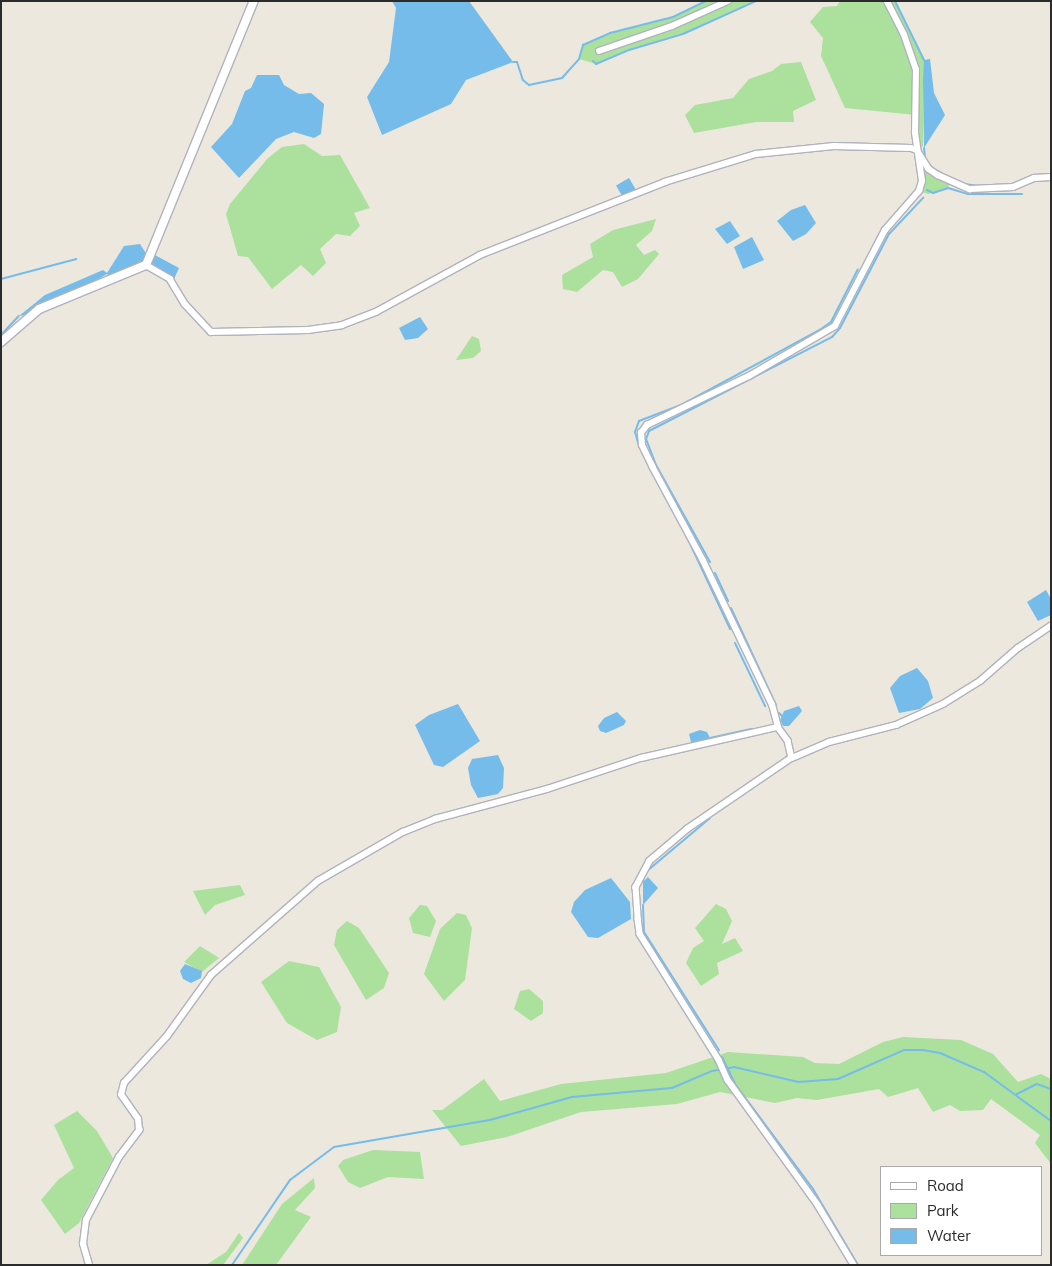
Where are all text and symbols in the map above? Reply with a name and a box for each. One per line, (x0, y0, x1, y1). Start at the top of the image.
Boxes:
legend (880, 1166, 1042, 1256)
text: Road (927, 1176, 964, 1195)
text: Park (927, 1201, 959, 1220)
text: Water (927, 1226, 971, 1245)

